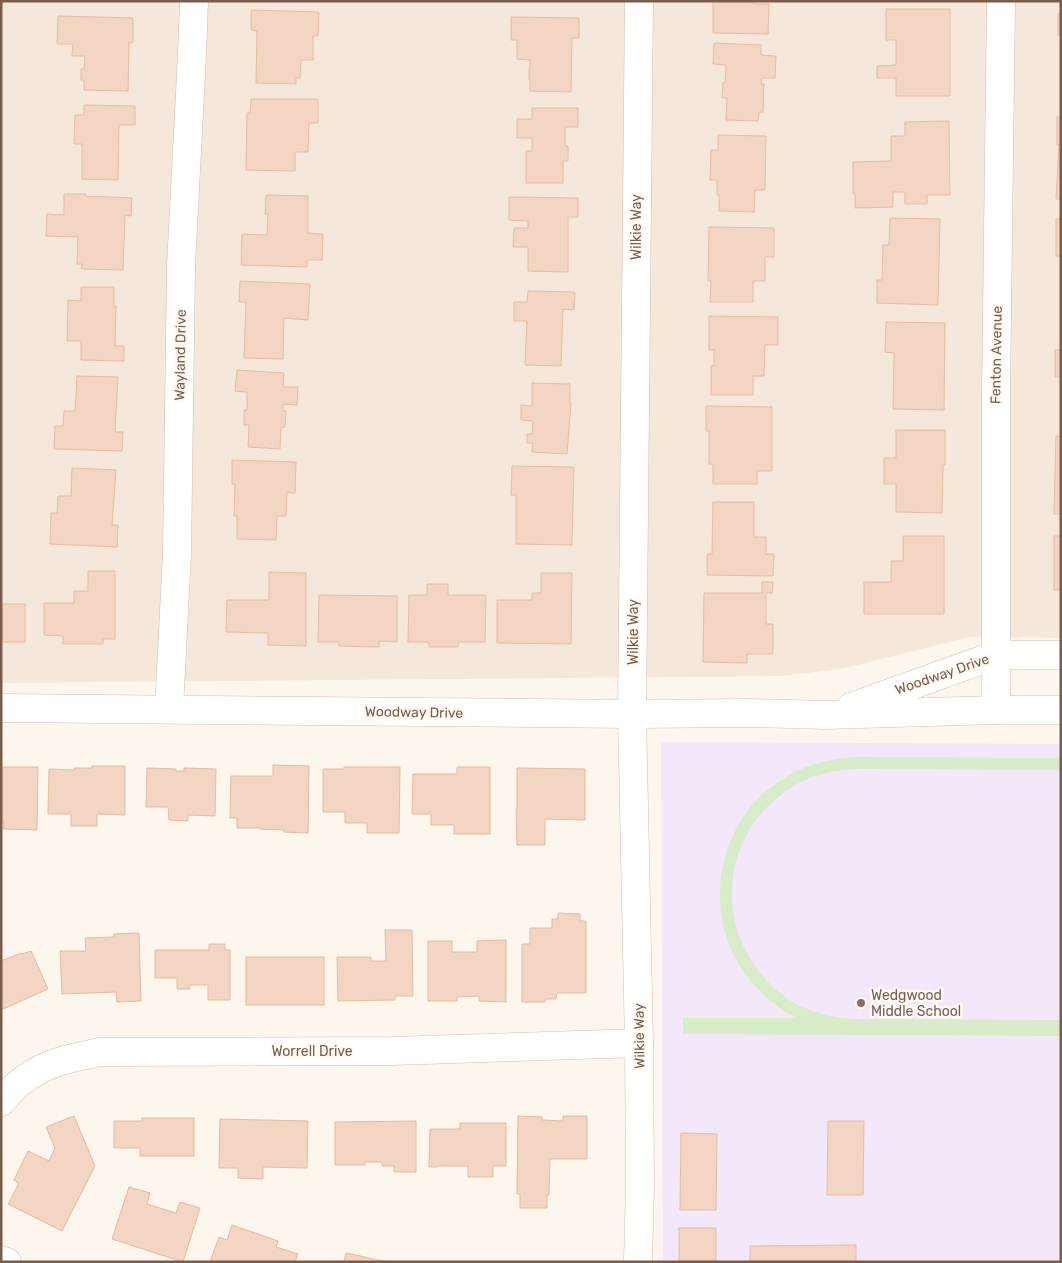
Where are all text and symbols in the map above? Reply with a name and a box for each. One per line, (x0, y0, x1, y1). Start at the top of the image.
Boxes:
street label: Wilkie Way (628, 194, 645, 260)
street label: Fenton Avenue (987, 306, 1006, 404)
street label: Wayland Drive (171, 309, 190, 401)
street label: Wilkie Way (625, 599, 642, 665)
street label: Woodway Drive (893, 650, 992, 699)
street label: Woodway Drive (365, 703, 463, 722)
place label: Wedgwood Middle School (871, 987, 961, 1020)
marker: Wedgwood Middle School (855, 997, 867, 1009)
street label: Wilkie Way (630, 1003, 649, 1069)
street label: Worrell Drive (271, 1043, 353, 1060)

